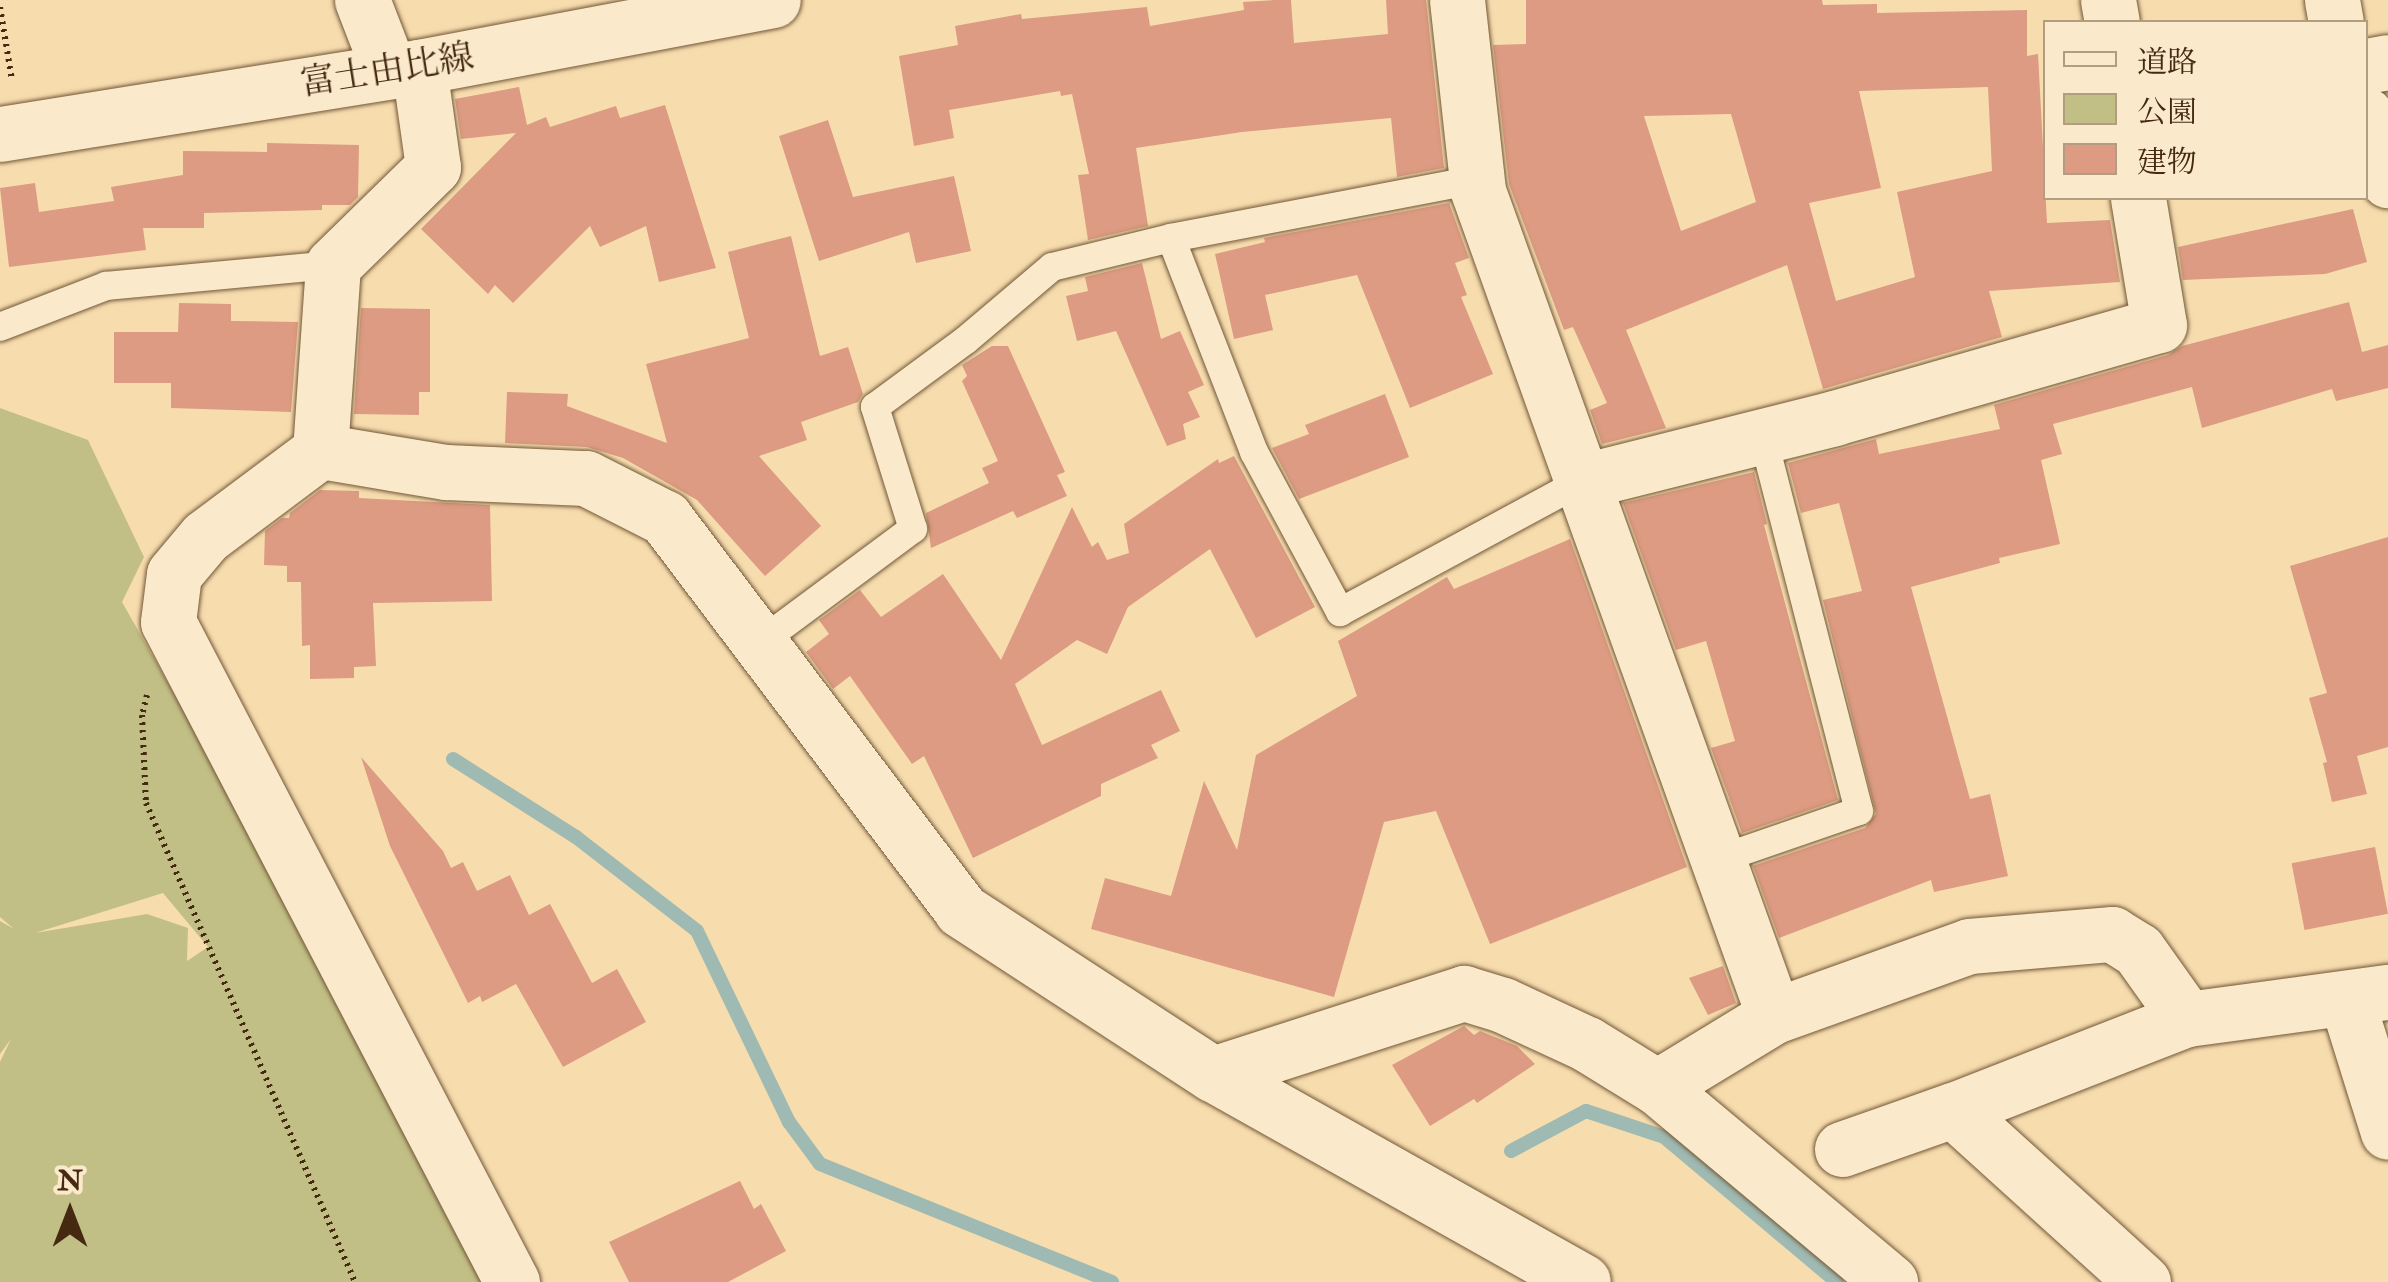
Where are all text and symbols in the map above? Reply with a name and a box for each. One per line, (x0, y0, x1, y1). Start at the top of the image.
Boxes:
legend (2043, 20, 2368, 200)
street label: 富士由比線 (297, 36, 477, 104)
text: 道路 (2137, 44, 2197, 81)
text: 公園 (2137, 94, 2197, 131)
text: 建物 (2137, 144, 2197, 181)
north arrow (20, 1162, 120, 1262)
text: N (57, 1164, 83, 1199)

